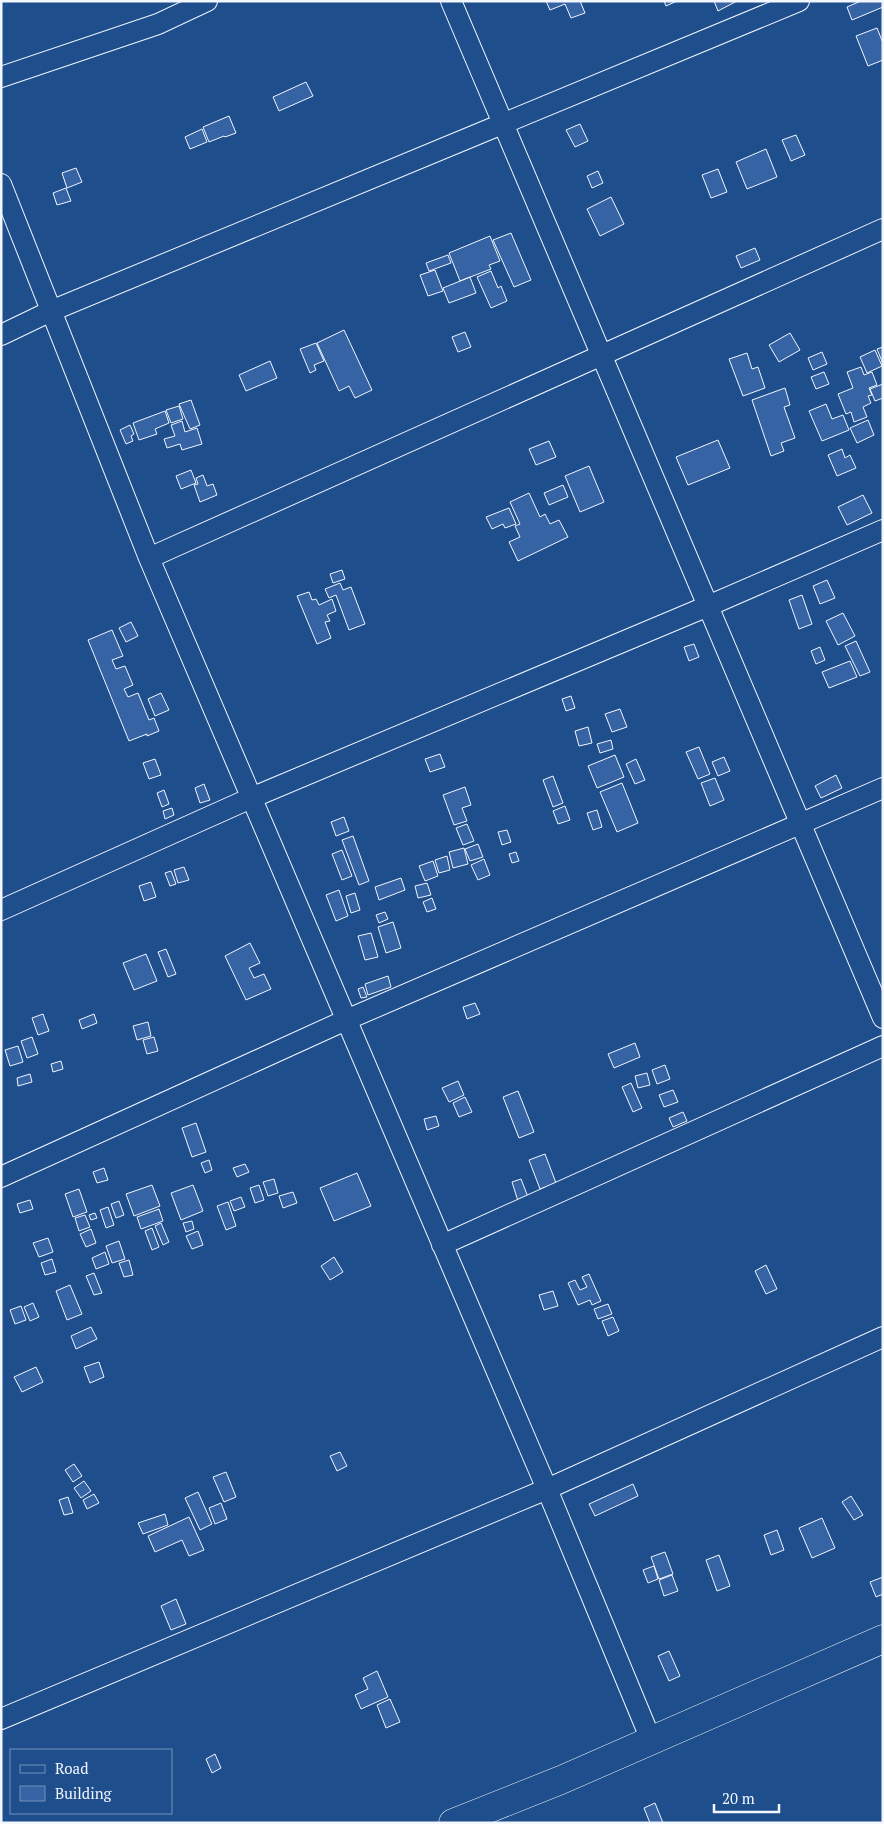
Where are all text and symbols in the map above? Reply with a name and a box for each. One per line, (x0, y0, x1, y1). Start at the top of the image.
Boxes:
legend (10, 1749, 172, 1814)
text: Road (55, 1758, 88, 1778)
scale bar (714, 1782, 779, 1814)
text: Building (55, 1783, 113, 1803)
text: 20 m (722, 1788, 755, 1808)

